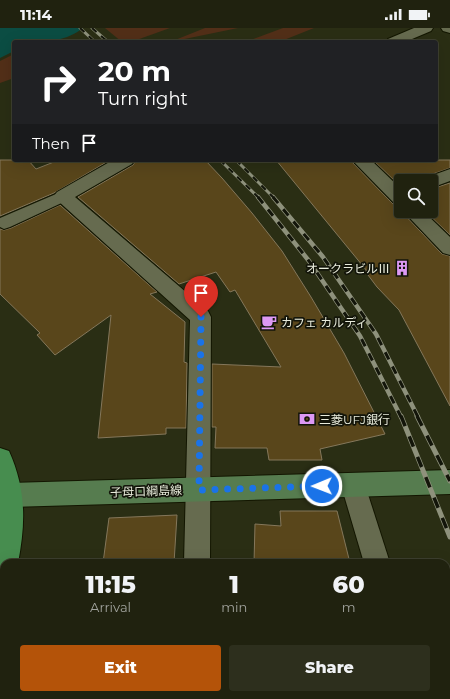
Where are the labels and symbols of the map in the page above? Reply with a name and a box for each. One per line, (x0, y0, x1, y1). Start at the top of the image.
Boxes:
building icon: オークラビルⅢ (393, 259, 411, 277)
place label: オークラビルⅢ (306, 261, 390, 276)
pin (184, 276, 218, 317)
cafe icon: カフェ カルディ (260, 313, 278, 331)
place label: カフェ カルディ (281, 315, 367, 330)
bank icon: 三菱UFJ銀行 (298, 410, 316, 428)
place label: 三菱UFJ銀行 (319, 412, 390, 427)
position arrow (301, 465, 343, 507)
street label: 子母口綱島線 (110, 482, 182, 500)

